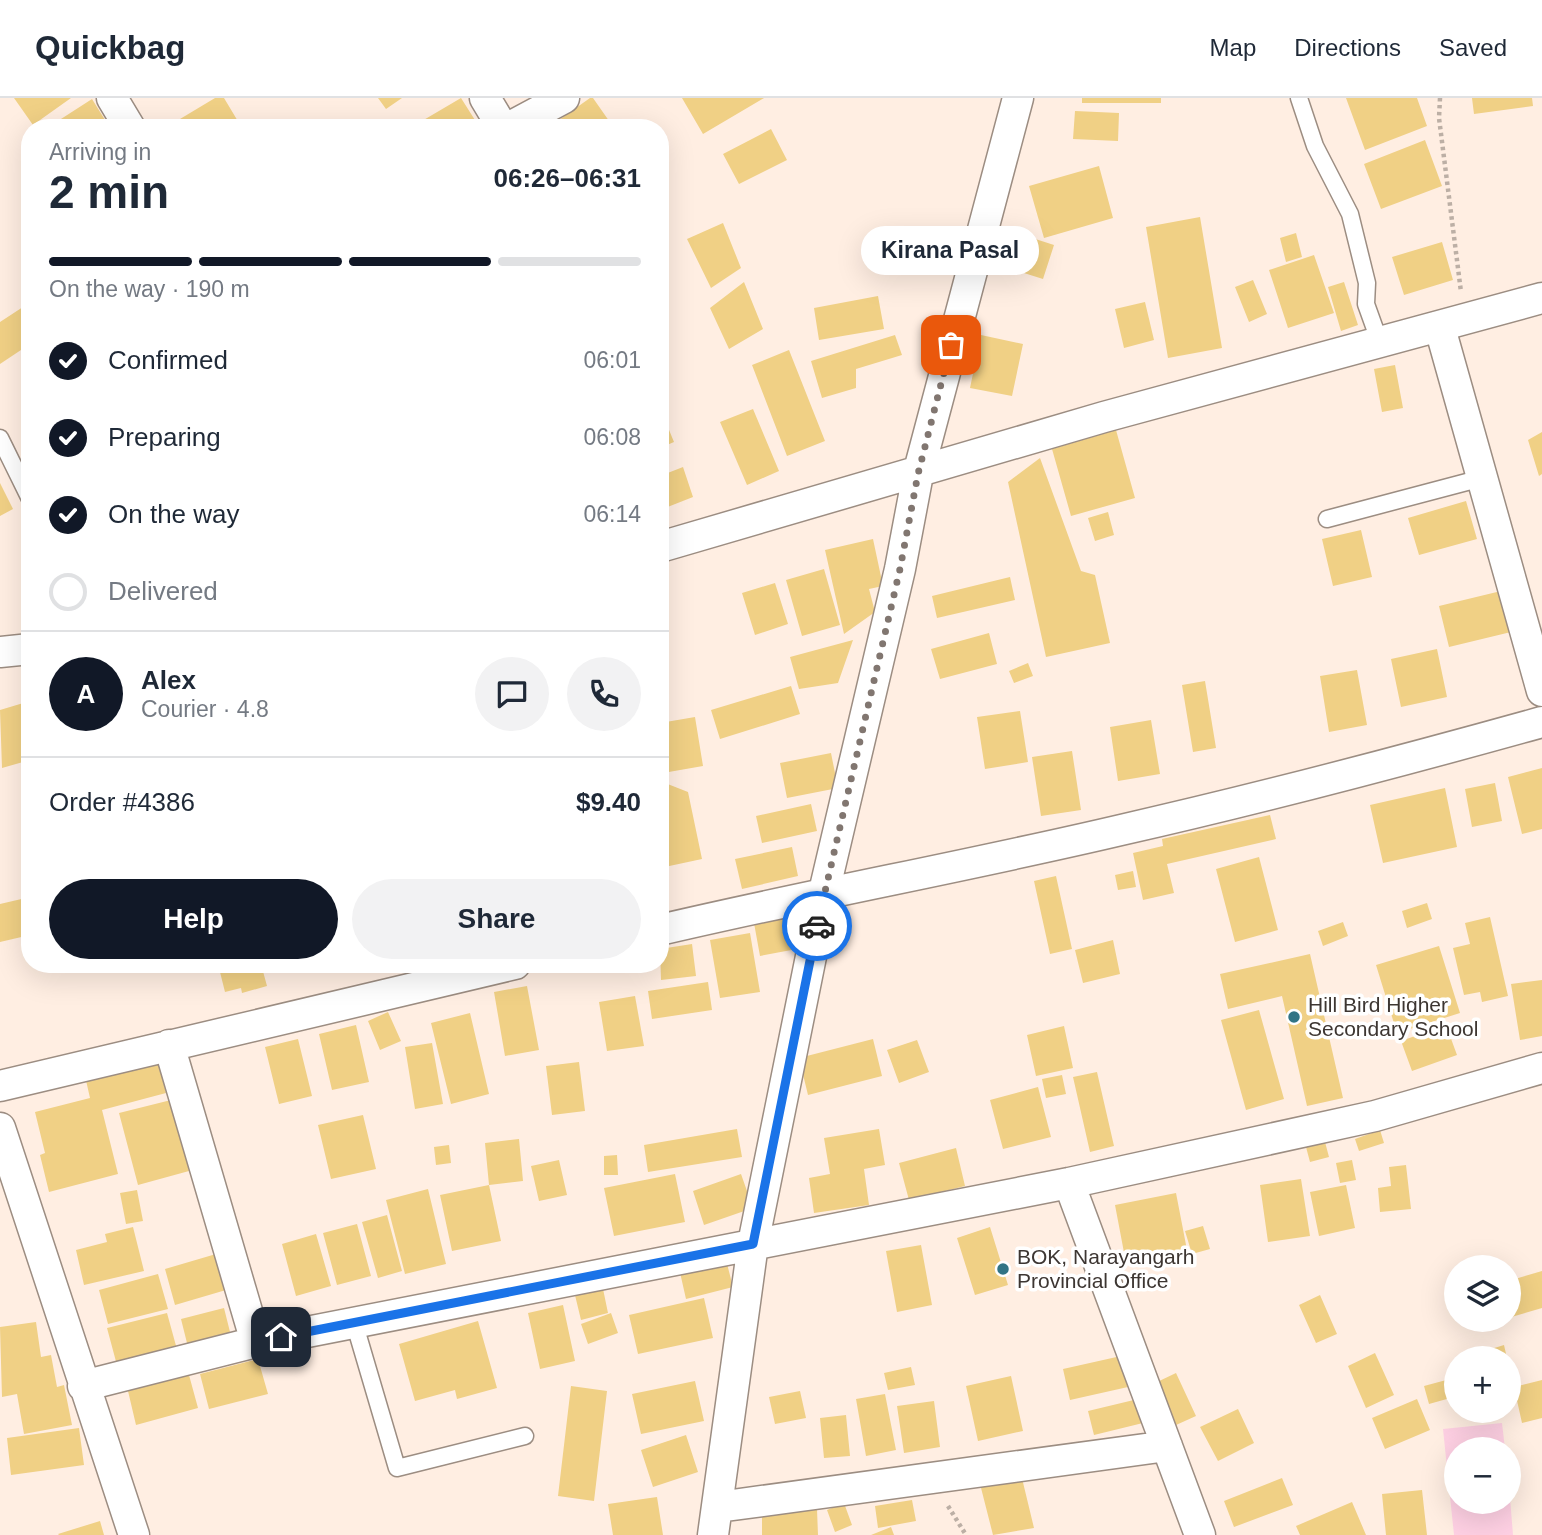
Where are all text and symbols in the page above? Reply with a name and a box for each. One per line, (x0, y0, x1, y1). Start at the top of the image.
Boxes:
text: Quickbag (35, 29, 185, 66)
text: Map (1210, 34, 1256, 61)
text: Directions (1294, 34, 1401, 61)
text: Saved (1439, 34, 1507, 61)
text: Arriving in (49, 139, 151, 165)
text: 06:26–06:31 (494, 163, 641, 193)
text: 2 min (49, 166, 169, 218)
callout: Kirana Pasal (862, 226, 1040, 275)
text: Kirana Pasal (881, 237, 1019, 263)
text: On the way · 190 m (49, 276, 250, 302)
pin (921, 315, 981, 375)
icon: bag (932, 326, 970, 364)
icon: check (49, 342, 87, 380)
text: Confirmed (108, 345, 228, 375)
text: 06:01 (583, 347, 641, 373)
icon: check (49, 419, 87, 457)
text: Preparing (108, 422, 221, 452)
text: 06:08 (583, 424, 641, 450)
icon: check (49, 496, 87, 534)
text: On the way (108, 499, 240, 529)
text: 06:14 (583, 501, 641, 527)
text: Delivered (108, 576, 218, 606)
button: chat (475, 657, 549, 731)
button: phone (567, 657, 641, 731)
text: Alex (141, 665, 196, 695)
text: A (77, 679, 95, 709)
text: Courier · 4.8 (141, 696, 269, 722)
text: Order #4386 (49, 787, 195, 817)
text: $9.40 (576, 787, 641, 817)
button: Help (49, 879, 338, 959)
button: Share (352, 879, 641, 959)
courier (782, 891, 852, 961)
icon: car (798, 907, 836, 945)
place label: Hill Bird Higher Secondary School (1308, 993, 1478, 1040)
marker: Hill Bird Higher Secondary School (1286, 1009, 1302, 1025)
place label: BOK, Narayangarh Provincial Office (1017, 1245, 1194, 1292)
map controls (1444, 1255, 1521, 1514)
button: layers (1444, 1255, 1521, 1332)
marker: BOK, Narayangarh Provincial Office (995, 1261, 1011, 1277)
pin (251, 1307, 311, 1367)
icon: home (262, 1318, 300, 1356)
button: + (1444, 1346, 1521, 1423)
button: − (1444, 1437, 1521, 1514)

